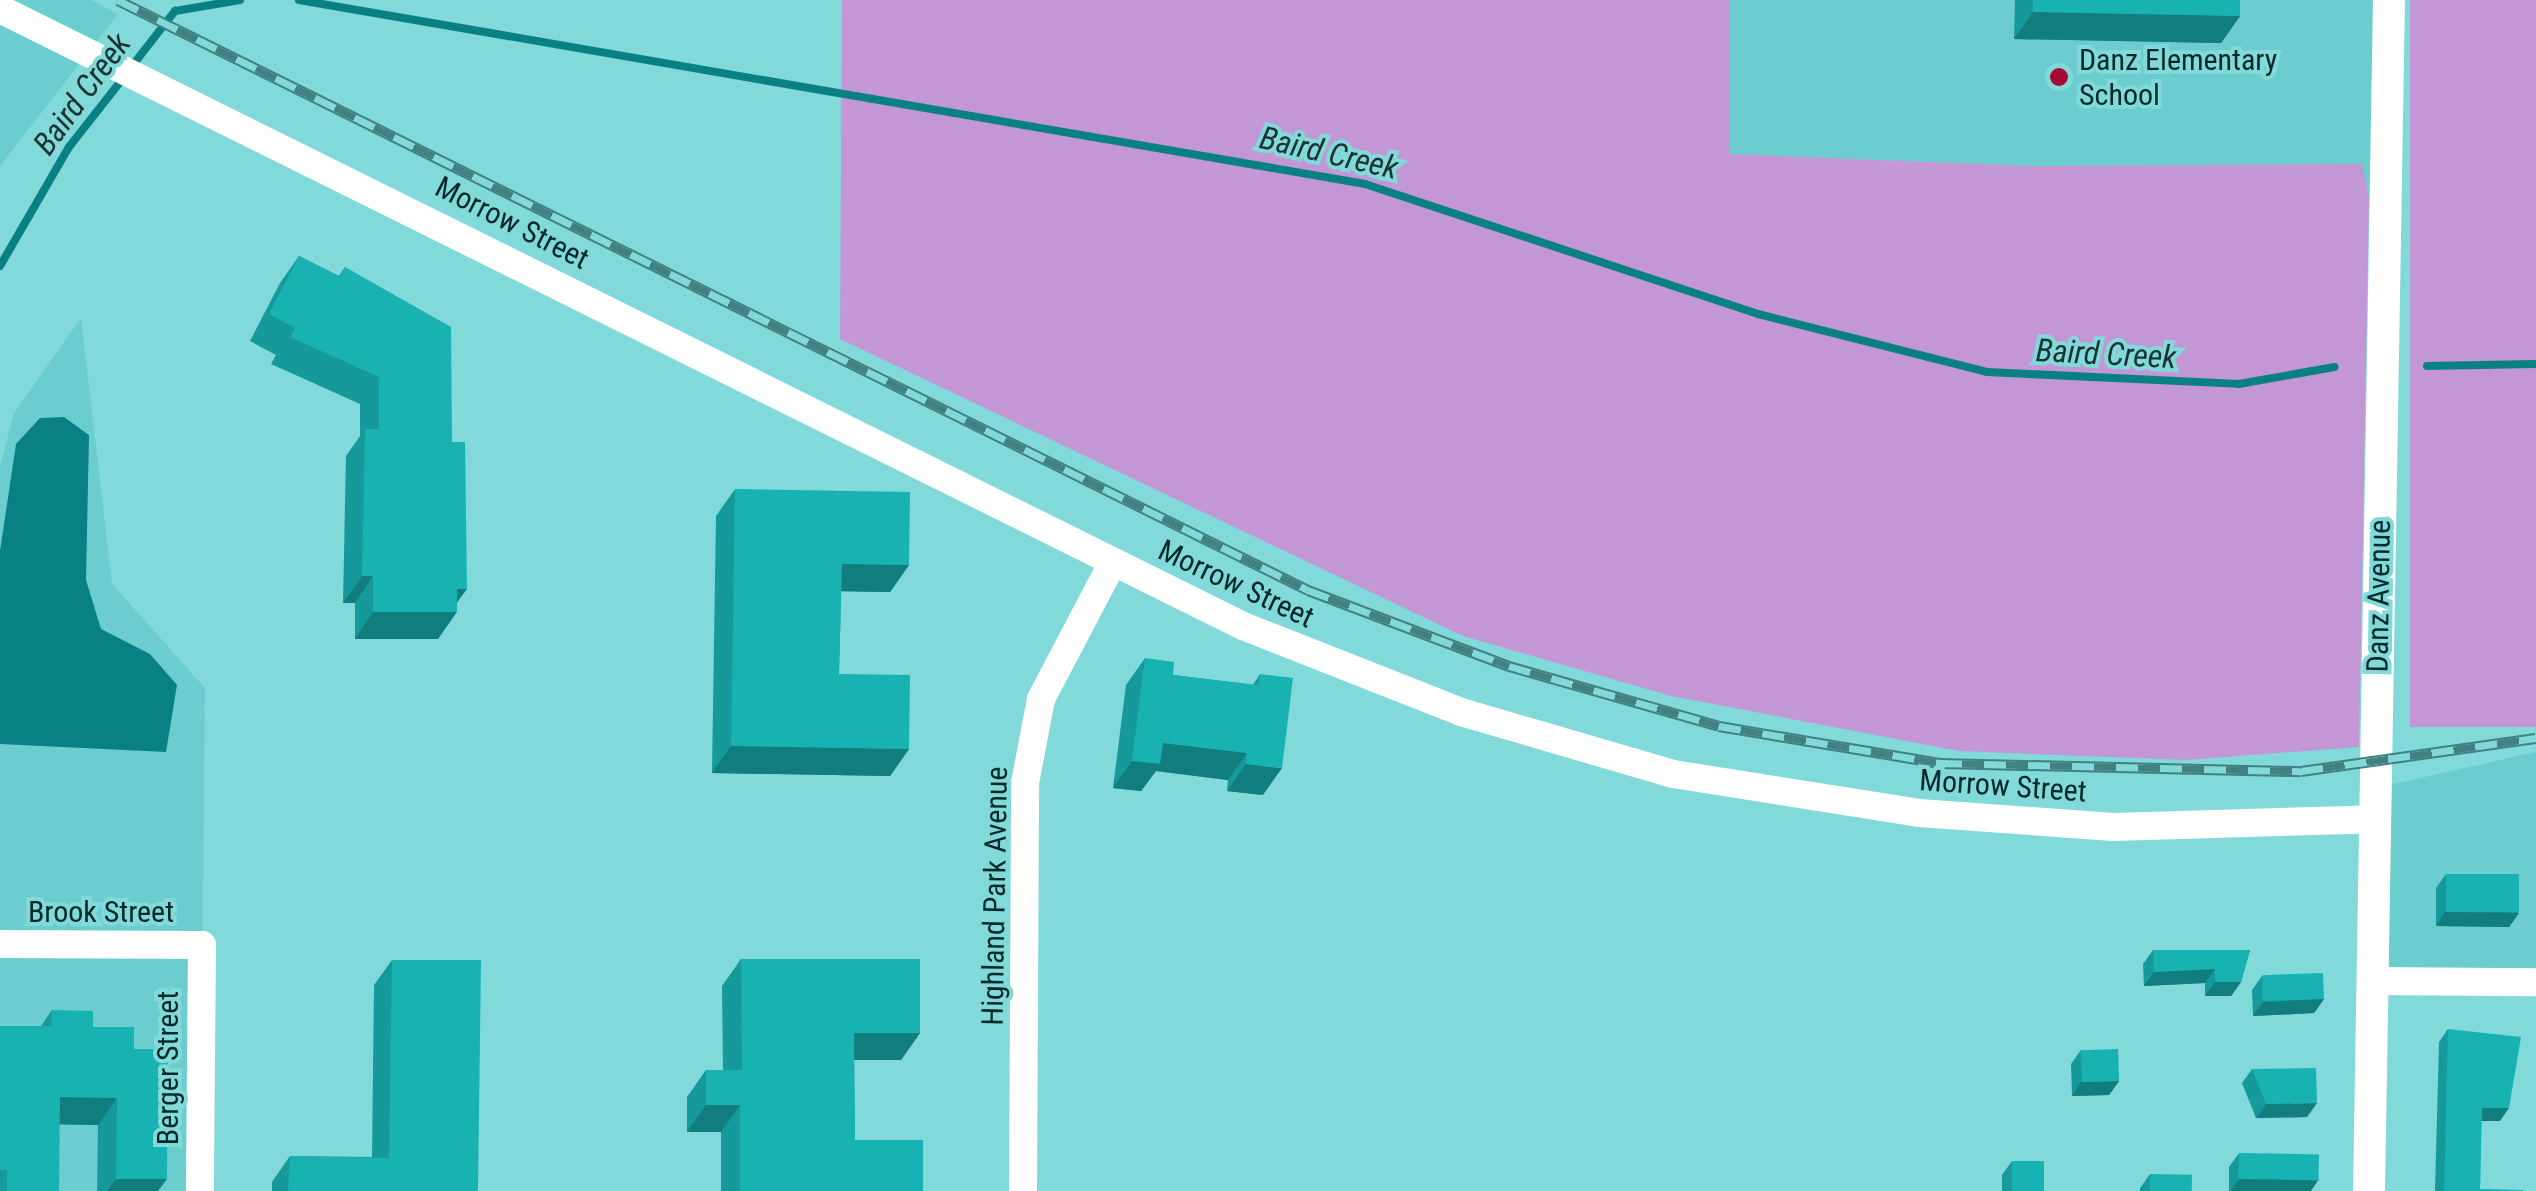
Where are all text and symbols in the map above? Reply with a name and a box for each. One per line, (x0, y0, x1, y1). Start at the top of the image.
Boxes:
water label: Baird Creek (25, 26, 139, 162)
place label: Danz Elementary School (2079, 42, 2277, 112)
marker: Danz Elementary School (2048, 66, 2070, 88)
water label: Baird Creek (1256, 118, 1402, 188)
street label: Morrow Street (429, 169, 595, 277)
water label: Baird Creek (2035, 331, 2177, 377)
street label: Danz Avenue (2360, 519, 2398, 673)
street label: Morrow Street (1153, 532, 1319, 636)
street label: Morrow Street (1918, 762, 2088, 810)
street label: Highland Park Avenue (975, 766, 1015, 1026)
street label: Brook Street (28, 894, 174, 930)
street label: Berger Street (150, 991, 186, 1145)

